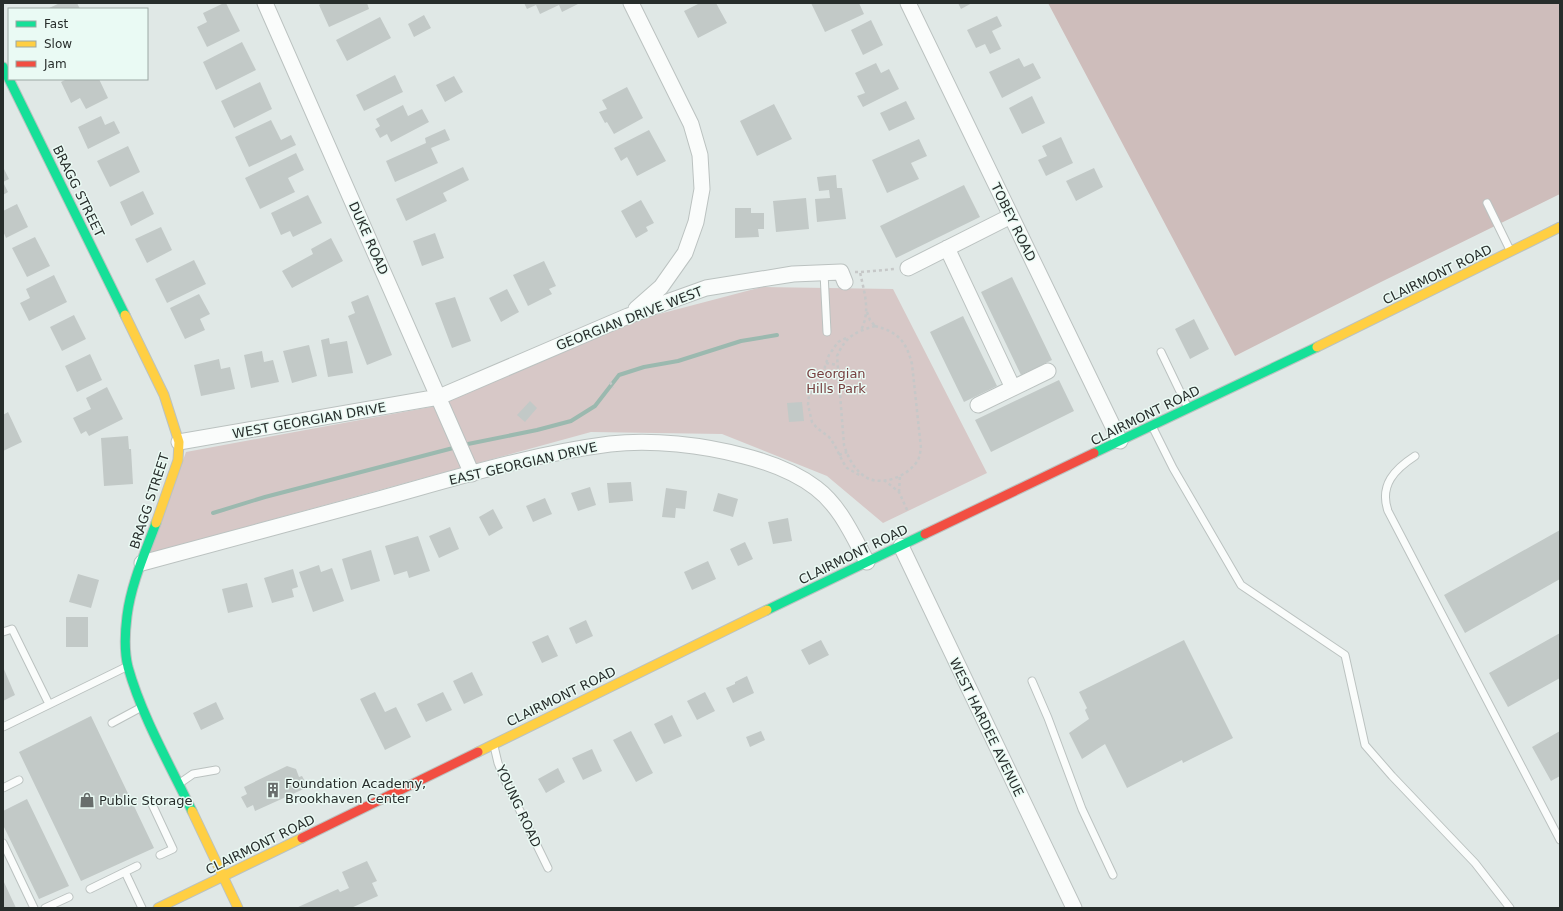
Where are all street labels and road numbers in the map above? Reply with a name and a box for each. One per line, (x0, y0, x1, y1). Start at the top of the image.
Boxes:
street label: BRAGG STREET (50, 143, 107, 239)
street label: TOBEY ROAD (988, 180, 1039, 264)
street label: DUKE ROAD (346, 199, 391, 277)
street label: CLAIRMONT ROAD (1380, 241, 1494, 307)
street label: GEORGIAN DRIVE WEST (554, 284, 705, 353)
street label: CLAIRMONT ROAD (1088, 382, 1202, 448)
street label: WEST GEORGIAN DRIVE (231, 400, 387, 441)
street label: EAST GEORGIAN DRIVE (448, 439, 599, 488)
street label: BRAGG STREET (127, 451, 172, 551)
street label: CLAIRMONT ROAD (796, 521, 910, 587)
street label: WEST HARDEE AVENUE (946, 655, 1027, 799)
street label: CLAIRMONT ROAD (504, 663, 618, 729)
street label: YOUNG ROAD (493, 762, 544, 850)
street label: CLAIRMONT ROAD (203, 811, 317, 877)

